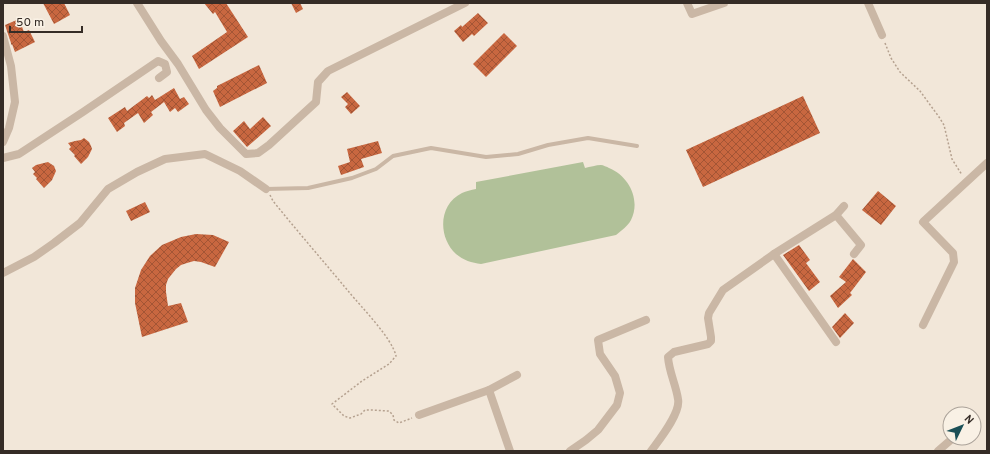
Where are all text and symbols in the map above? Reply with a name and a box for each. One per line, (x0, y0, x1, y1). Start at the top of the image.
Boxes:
scale bar (10, 8, 82, 34)
text: 50 m (16, 15, 44, 31)
north arrow (942, 406, 982, 446)
text: N (961, 412, 976, 428)

